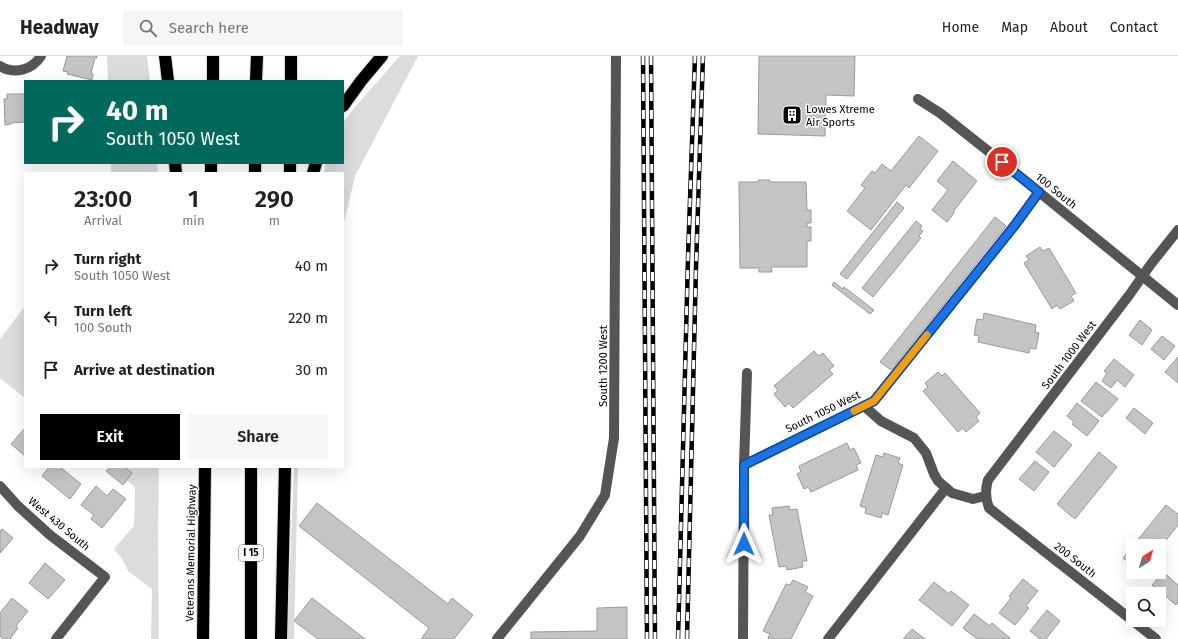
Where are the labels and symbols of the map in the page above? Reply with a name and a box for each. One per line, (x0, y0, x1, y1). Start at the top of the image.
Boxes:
place label: Lowes Xtreme Air Sports (806, 103, 875, 129)
building icon: Lowes Xtreme Air Sports (781, 104, 803, 126)
pin (985, 145, 1019, 179)
street label: 100 South (1033, 170, 1079, 212)
street label: South 1000 West (1039, 318, 1099, 392)
street label: South 1200 West (597, 325, 610, 407)
street label: South 1050 West (783, 388, 863, 436)
street label: Veterans Memorial Highway (183, 484, 199, 622)
street label: West 430 South (26, 494, 92, 554)
position arrow (723, 523, 765, 565)
north arrow (1126, 539, 1166, 579)
street label: 200 South (1051, 540, 1099, 580)
road number: I 15 (239, 545, 263, 561)

